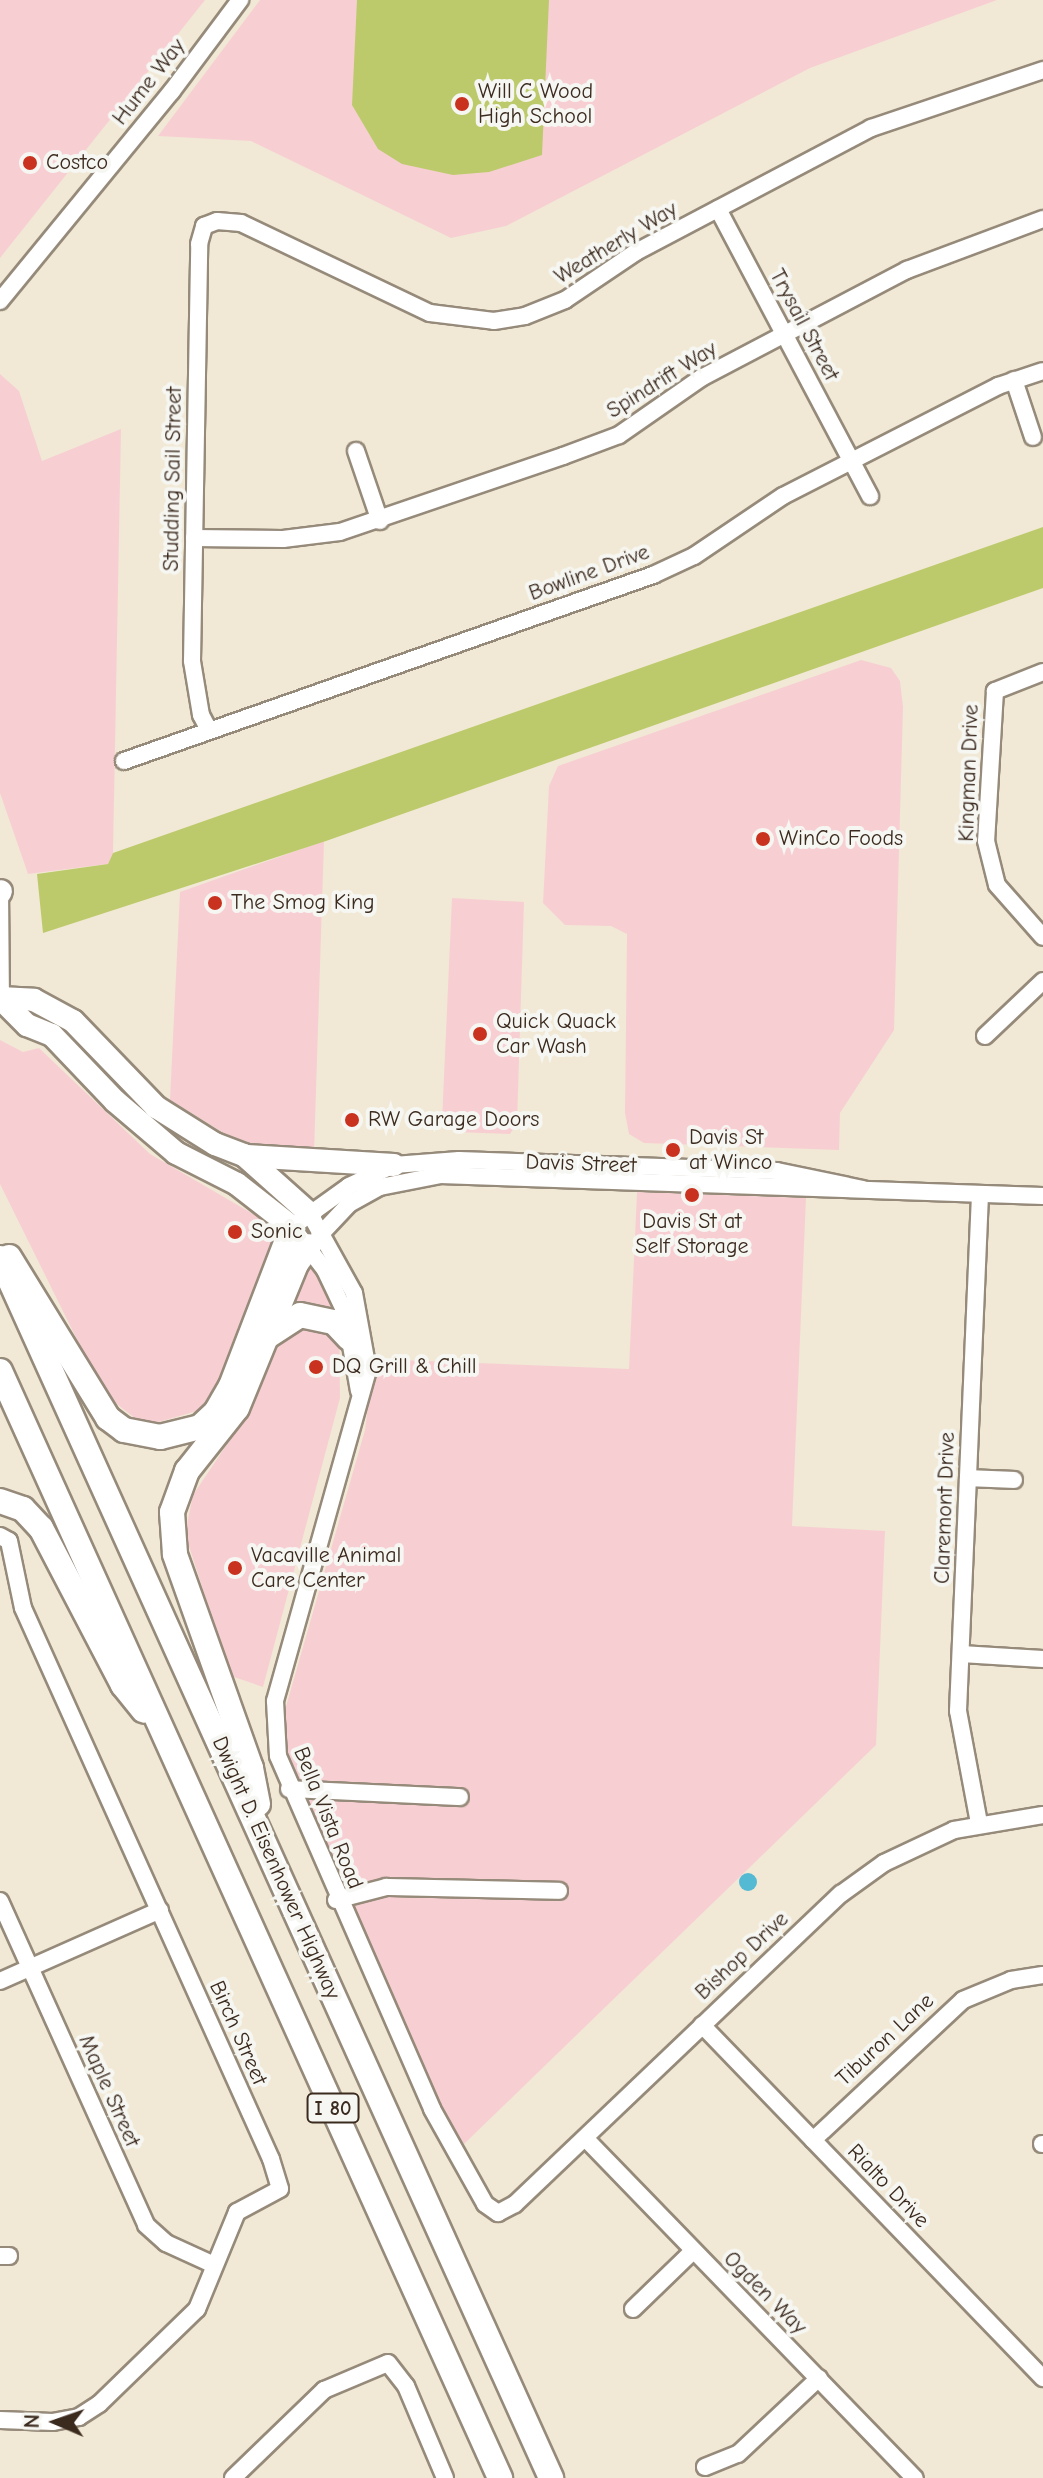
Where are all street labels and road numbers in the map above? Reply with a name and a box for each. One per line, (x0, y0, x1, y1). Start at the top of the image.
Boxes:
street label: Hume Way (107, 33, 191, 131)
street label: Weatherly Way (550, 196, 682, 290)
street label: Trysail Street (764, 265, 844, 385)
street label: Spindrift Way (602, 336, 722, 424)
street label: Studding Sail Street (158, 386, 188, 572)
street label: Bowline Drive (525, 539, 653, 607)
street label: Kingman Drive (953, 704, 985, 842)
street label: Davis Street (525, 1149, 637, 1179)
street label: Claremont Drive (929, 1432, 961, 1584)
street label: Dwight D. Eisenhower Highway (206, 1733, 346, 2003)
street label: Bella Vista Road (288, 1743, 368, 1893)
street label: Bishop Drive (690, 1906, 794, 2006)
street label: Birch Street (203, 1977, 273, 2089)
street label: Tiburon Lane (831, 1988, 939, 2092)
street label: Maple Street (73, 2031, 145, 2151)
road number: I 80 (305, 2092, 361, 2124)
street label: Rialto Drive (842, 2139, 934, 2233)
street label: Ogden Way (718, 2246, 812, 2340)

